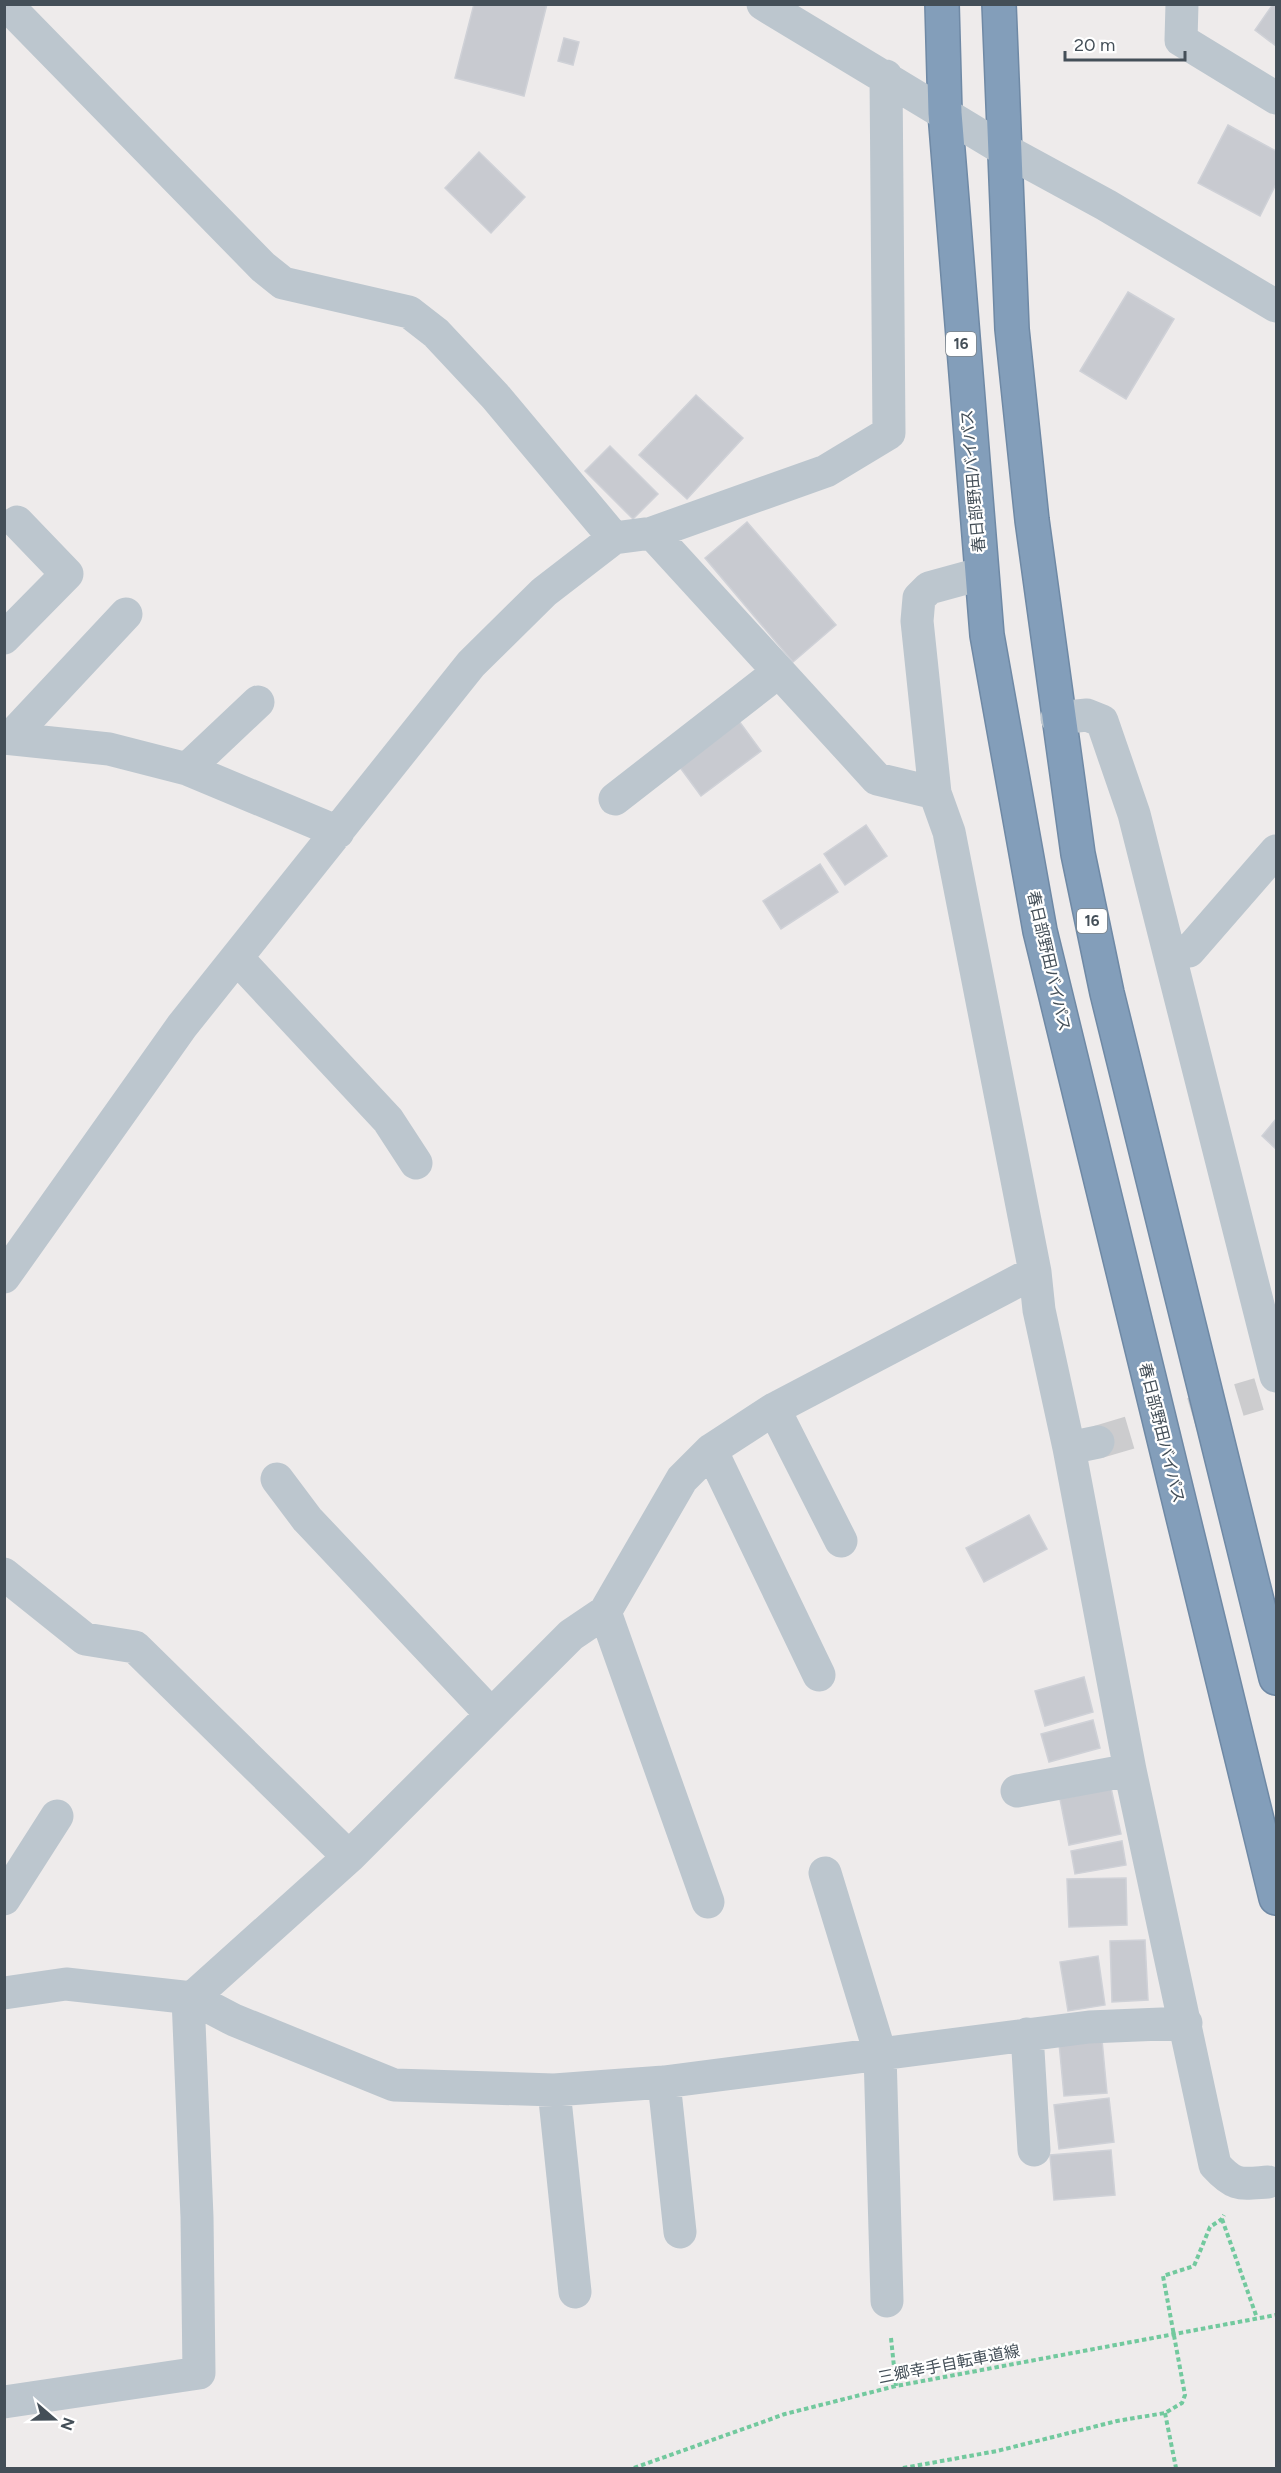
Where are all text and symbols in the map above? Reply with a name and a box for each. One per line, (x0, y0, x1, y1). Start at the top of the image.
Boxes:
scale bar (1065, 24, 1185, 62)
text: 20 m (1074, 34, 1115, 56)
road number: 16 (946, 332, 976, 356)
street label: 春日部野田バイパス (957, 409, 989, 553)
street label: 春日部野田バイパス (1024, 889, 1074, 1033)
road number: 16 (1077, 909, 1107, 933)
street label: 春日部野田バイパス (1135, 1361, 1189, 1505)
street label: 三郷幸手自転車道線 (877, 2341, 1021, 2387)
north arrow (24, 2389, 84, 2449)
text: N (57, 2415, 79, 2433)

